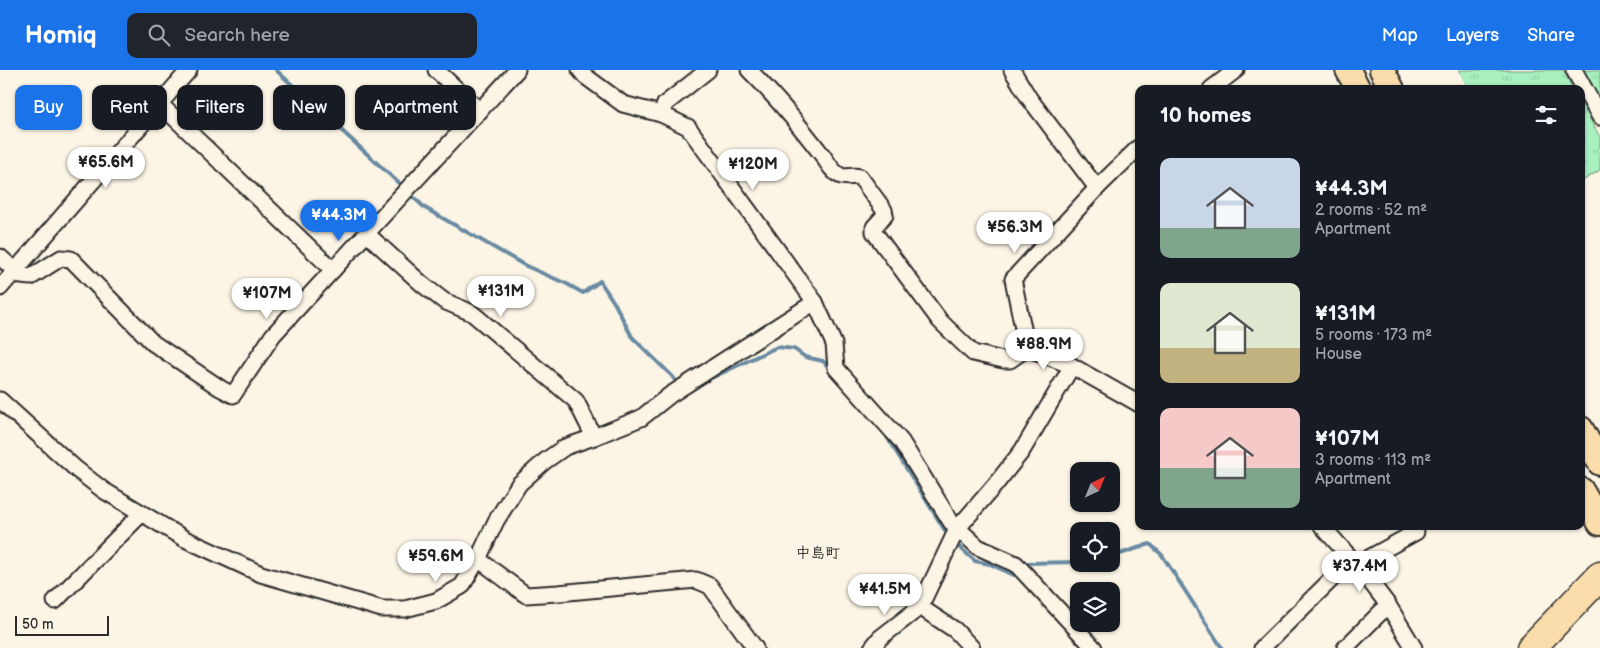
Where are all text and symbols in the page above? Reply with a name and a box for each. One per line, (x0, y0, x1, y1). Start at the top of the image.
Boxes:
search box (127, 13, 477, 58)
text: Homiq (25, 21, 97, 50)
icon: search (145, 21, 173, 49)
text: Search here (185, 24, 290, 47)
text: Map (1382, 25, 1418, 46)
text: Layers (1446, 25, 1499, 46)
text: Share (1527, 25, 1575, 46)
chip: Buy (15, 85, 82, 130)
chip: Rent (92, 85, 167, 130)
chip: Filters (177, 85, 263, 130)
chip: New (273, 85, 345, 130)
chip: Apartment (355, 85, 476, 130)
icon: filters (1532, 101, 1560, 129)
text: 10 homes (1160, 103, 1251, 128)
pin: ¥65.6M (65, 146, 147, 189)
pin: ¥120M (718, 148, 788, 191)
text: ¥65.6M (78, 153, 134, 172)
text: ¥120M (728, 155, 778, 174)
text: ¥44.3M (1315, 176, 1388, 201)
icon: home (1200, 178, 1260, 238)
pin: ¥44.3M (298, 200, 380, 242)
text: 2 rooms · 52 m² (1315, 201, 1427, 220)
text: ¥44.3M (311, 206, 367, 225)
pin: ¥56.3M (974, 212, 1056, 254)
text: ¥56.3M (987, 218, 1043, 237)
text: Apartment (1315, 220, 1391, 239)
pin: ¥131M (466, 276, 536, 318)
pin: ¥107M (232, 278, 302, 320)
text: ¥131M (478, 282, 524, 301)
text: ¥107M (242, 284, 292, 303)
text: ¥131M (1315, 301, 1376, 326)
icon: home (1200, 303, 1260, 363)
text: 5 rooms · 173 m² (1315, 326, 1432, 345)
pin: ¥88.9M (1003, 328, 1085, 371)
text: ¥88.9M (1016, 335, 1072, 354)
text: House (1315, 345, 1362, 364)
text: ¥107M (1315, 426, 1380, 451)
icon: home (1200, 428, 1260, 488)
text: 3 rooms · 113 m² (1315, 451, 1431, 470)
north arrow (1070, 462, 1120, 512)
map controls (1070, 462, 1120, 632)
text: Apartment (1315, 470, 1391, 489)
button: locate (1070, 522, 1120, 572)
pin: ¥59.6M (395, 540, 477, 583)
district label: 中島町 (795, 544, 841, 563)
text: ¥59.6M (408, 547, 464, 566)
pin: ¥37.4M (1319, 550, 1401, 593)
text: ¥37.4M (1333, 557, 1387, 576)
pin: ¥41.5M (844, 574, 926, 616)
text: ¥41.5M (859, 580, 911, 599)
button: layers (1070, 582, 1120, 632)
scale bar (15, 613, 109, 636)
text: 50 m (22, 616, 54, 633)

